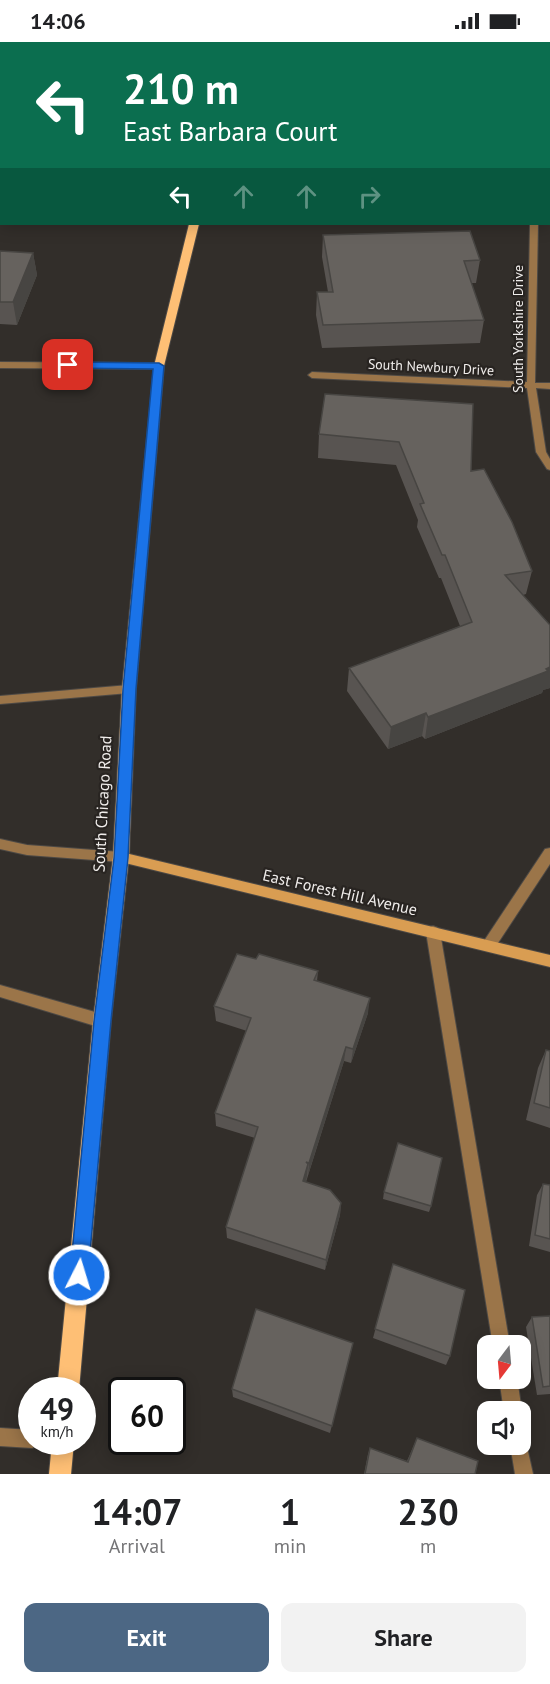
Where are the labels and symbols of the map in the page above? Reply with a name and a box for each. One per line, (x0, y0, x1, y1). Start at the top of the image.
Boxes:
street label: South Yorkshire Drive (509, 265, 527, 393)
pin (42, 339, 93, 390)
street label: South Newbury Drive (367, 355, 495, 379)
street label: South Chicago Road (88, 735, 116, 873)
street label: East Forest Hill Avenue (261, 864, 419, 920)
position arrow (47, 1243, 111, 1307)
north arrow (477, 1335, 531, 1389)
speed limit sign: 60 (108, 1377, 186, 1455)

